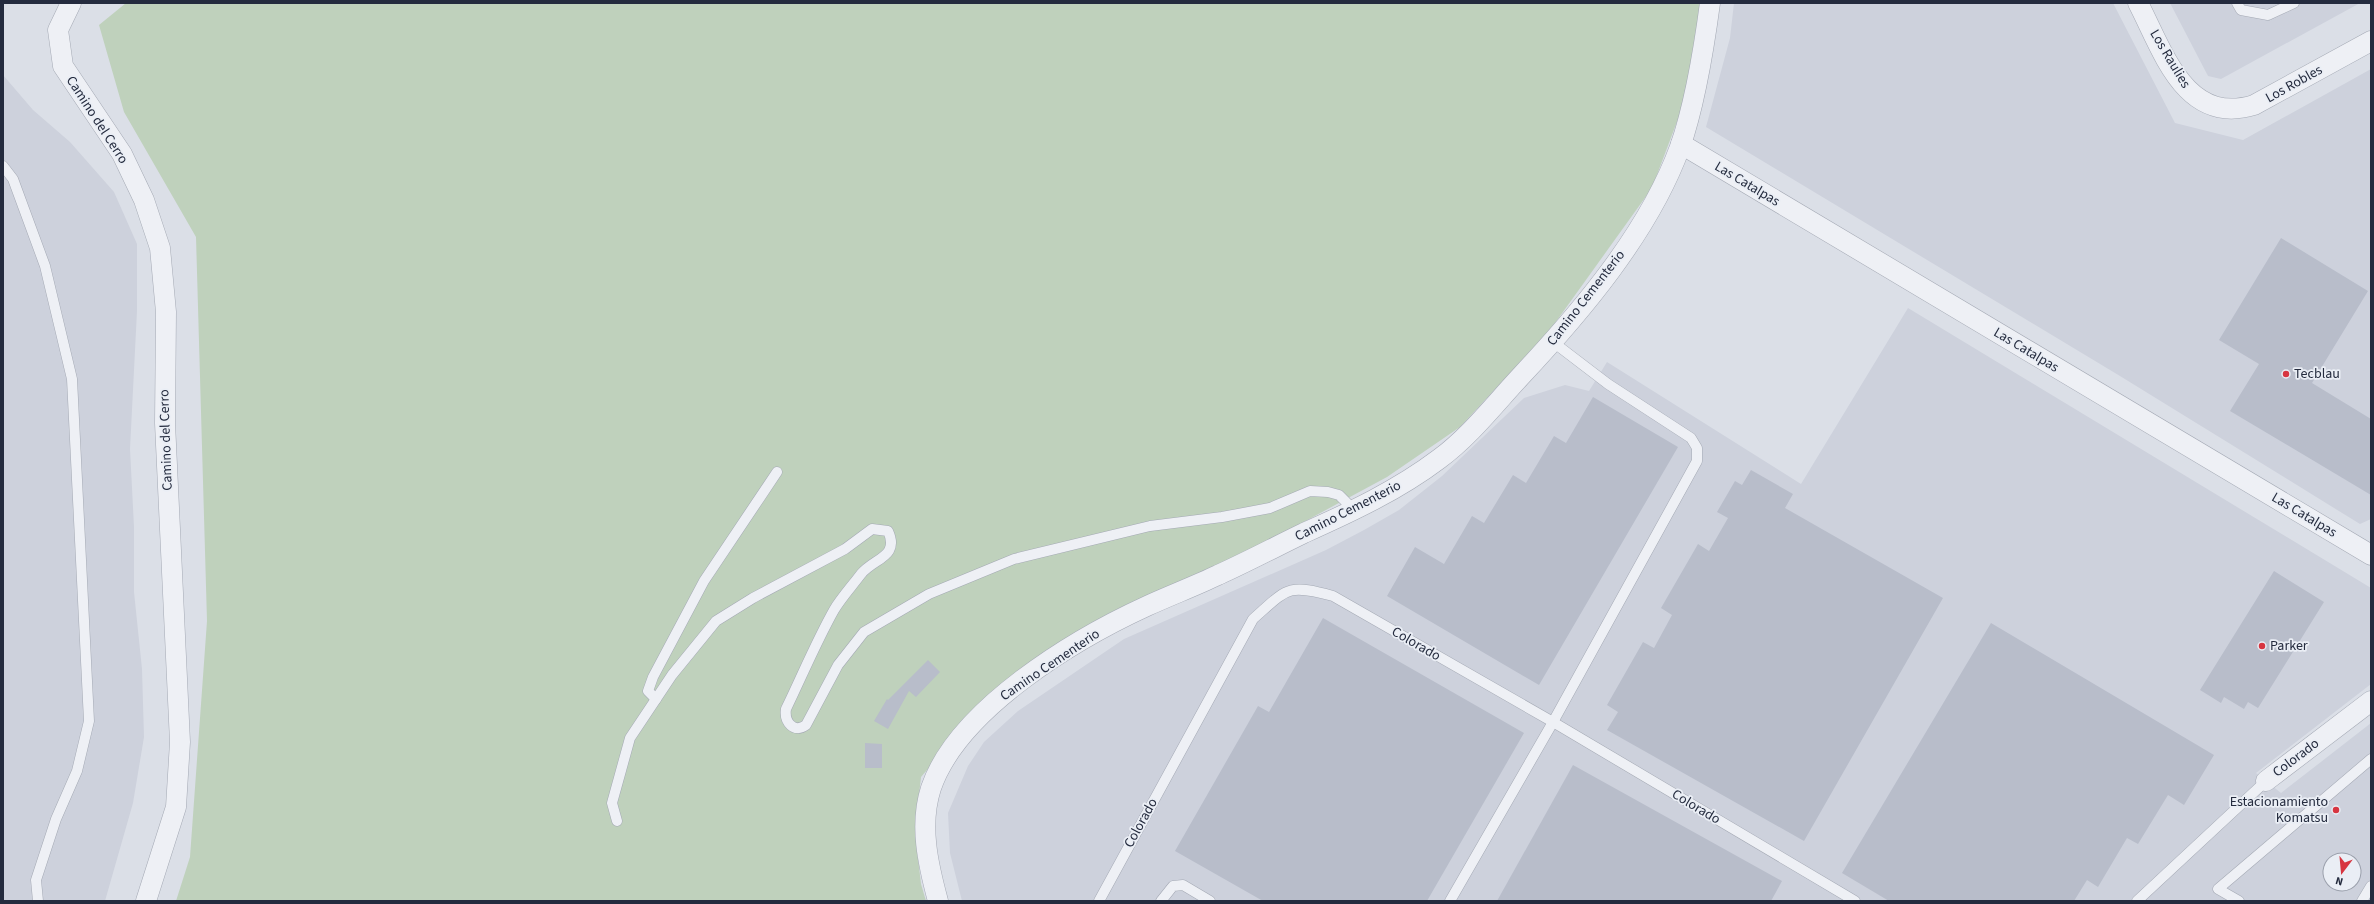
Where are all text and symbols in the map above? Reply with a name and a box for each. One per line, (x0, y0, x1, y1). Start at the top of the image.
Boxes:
street label: Los Raulies (2145, 26, 2195, 92)
street label: Los Robles (2262, 60, 2326, 108)
street label: Camino del Cerro (61, 72, 133, 168)
street label: Las Catalpas (1711, 157, 1784, 211)
street label: Camino Cementerio (1542, 246, 1630, 350)
street label: Las Catalpas (1990, 323, 2063, 377)
place label: Tecblau (2294, 364, 2340, 384)
marker: Tecblau (2281, 369, 2291, 379)
street label: Camino del Cerro (154, 389, 178, 491)
street label: Camino Cementerio (1291, 476, 1405, 546)
street label: Las Catalpas (2268, 488, 2341, 542)
street label: Colorado (1388, 622, 1444, 666)
street label: Camino Cementerio (996, 624, 1104, 706)
place label: Parker (2270, 636, 2308, 656)
marker: Parker (2257, 641, 2267, 651)
street label: Colorado (2269, 734, 2323, 782)
street label: Colorado (1668, 785, 1724, 829)
place label: Estacionamiento Komatsu (2230, 792, 2328, 828)
street label: Colorado (1119, 795, 1163, 851)
marker: Estacionamiento Komatsu (2331, 805, 2341, 815)
north arrow (2322, 852, 2362, 892)
text: N (2334, 873, 2345, 889)

